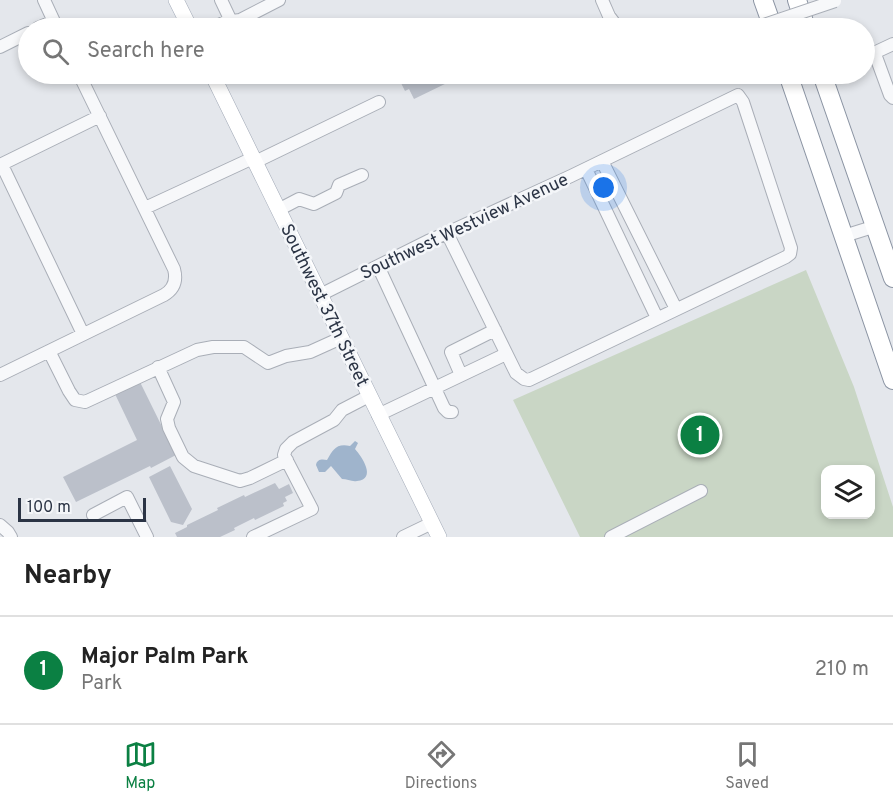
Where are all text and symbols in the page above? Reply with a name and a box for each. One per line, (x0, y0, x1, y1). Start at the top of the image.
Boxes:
search box (18, 18, 875, 84)
icon: search (39, 35, 72, 68)
text: Search here (87, 38, 205, 65)
street label: Southwest Westview Avenue (357, 169, 572, 286)
your location (589, 173, 618, 202)
street label: Southwest 37th Street (274, 220, 373, 391)
pin: 1 (680, 412, 720, 458)
map controls (821, 465, 875, 519)
button: layers (821, 465, 875, 519)
scale bar (18, 495, 146, 522)
text: 100 m (27, 498, 71, 518)
text: Nearby (24, 560, 112, 593)
text: Major Palm Park (81, 644, 248, 671)
text: 1 (40, 657, 48, 683)
text: 210 m (815, 657, 869, 683)
text: Park (81, 671, 122, 697)
tab: Map (124, 738, 157, 794)
tab: Directions (405, 738, 477, 794)
tab: Saved (725, 738, 769, 794)

